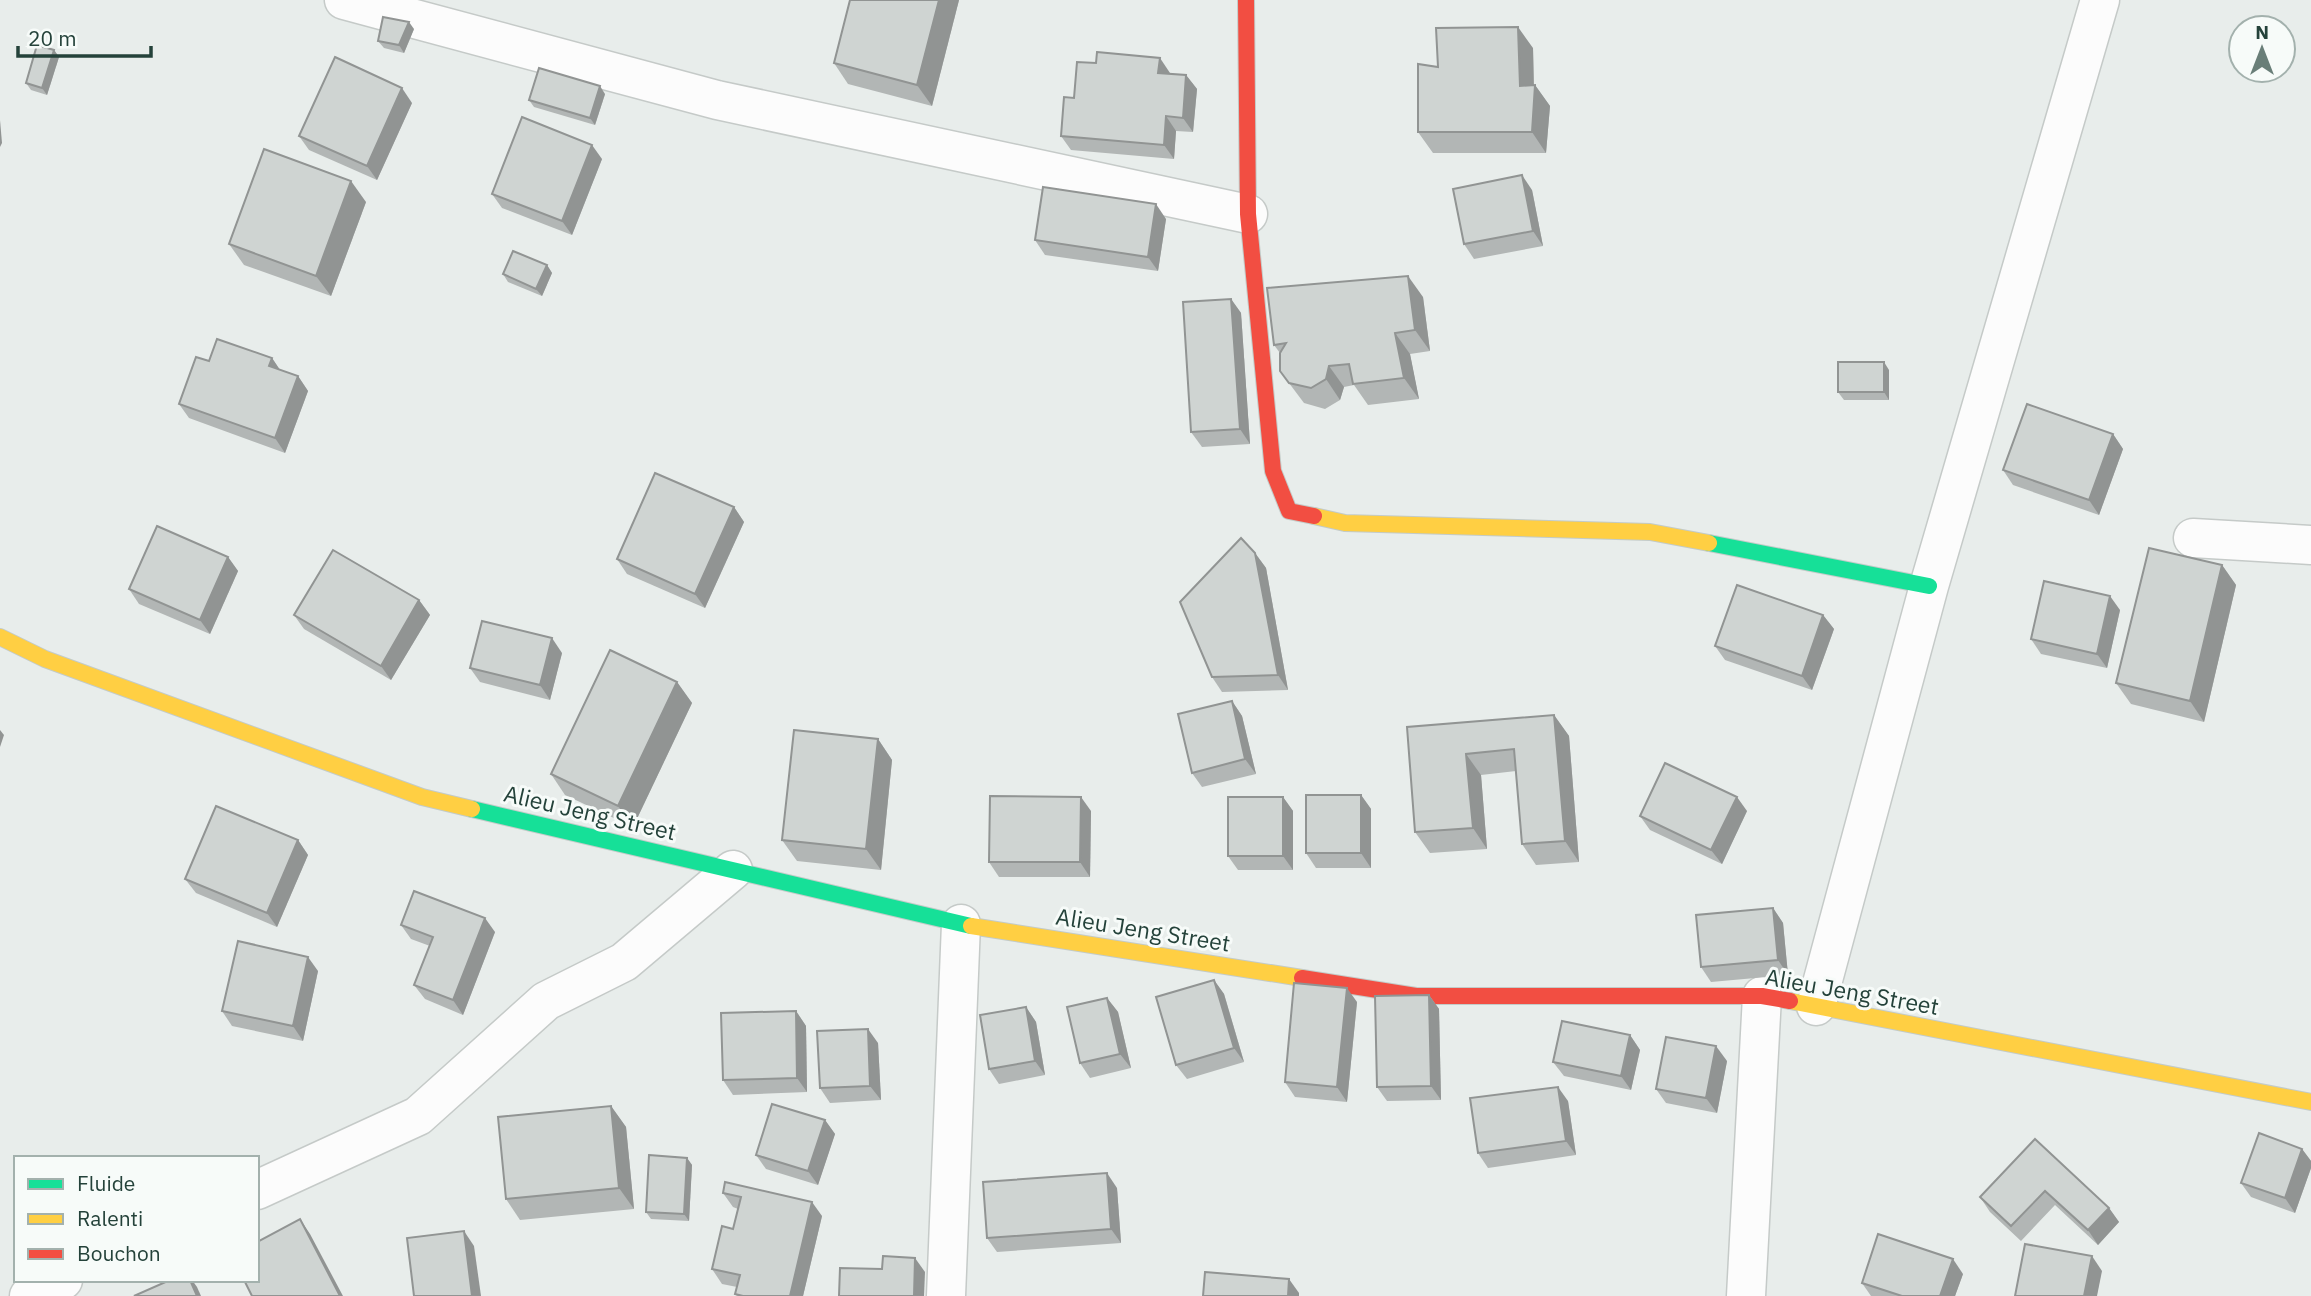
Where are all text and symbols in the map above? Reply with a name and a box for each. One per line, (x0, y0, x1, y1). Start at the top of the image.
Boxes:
scale bar (18, 14, 150, 58)
north arrow (2227, 14, 2297, 84)
text: N (2255, 20, 2269, 44)
text: 20 m (28, 24, 77, 52)
street label: Alieu Jeng Street (501, 778, 679, 846)
street label: Alieu Jeng Street (1054, 900, 1232, 958)
street label: Alieu Jeng Street (1763, 961, 1941, 1021)
legend (14, 1156, 259, 1282)
text: Fluide (77, 1169, 135, 1197)
text: Ralenti (77, 1204, 143, 1232)
text: Bouchon (77, 1239, 161, 1267)

